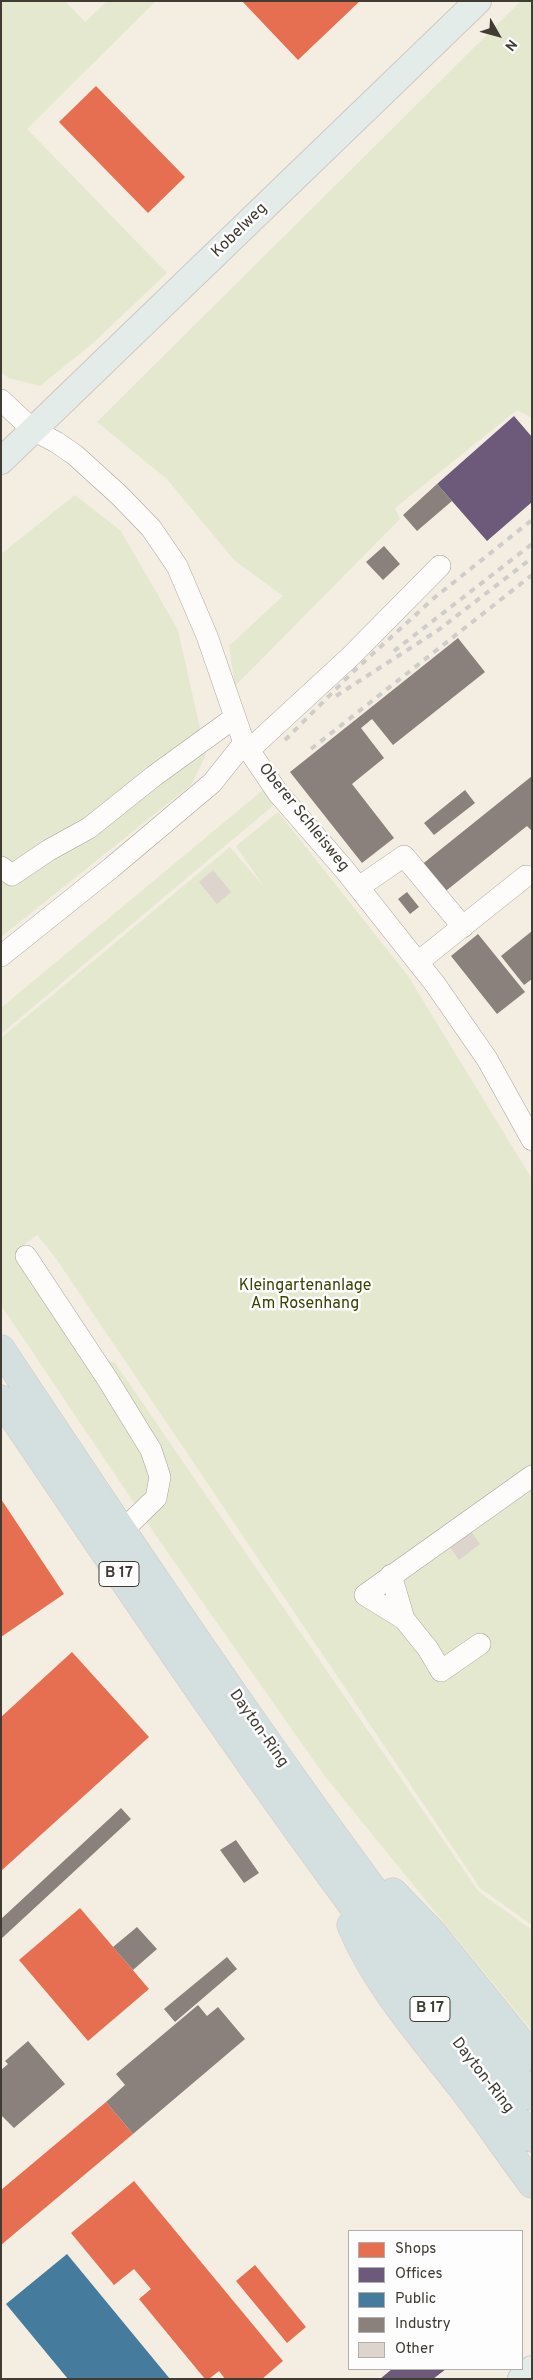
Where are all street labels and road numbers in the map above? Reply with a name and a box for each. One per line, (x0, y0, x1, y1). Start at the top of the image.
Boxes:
street label: Kobelweg (208, 200, 272, 262)
street label: Oberer Schleisweg (253, 760, 353, 876)
road number: B 17 (99, 1562, 139, 1586)
street label: Dayton-Ring (224, 1686, 292, 1772)
road number: B 17 (410, 1996, 450, 2022)
street label: Dayton-Ring (447, 2034, 517, 2118)

